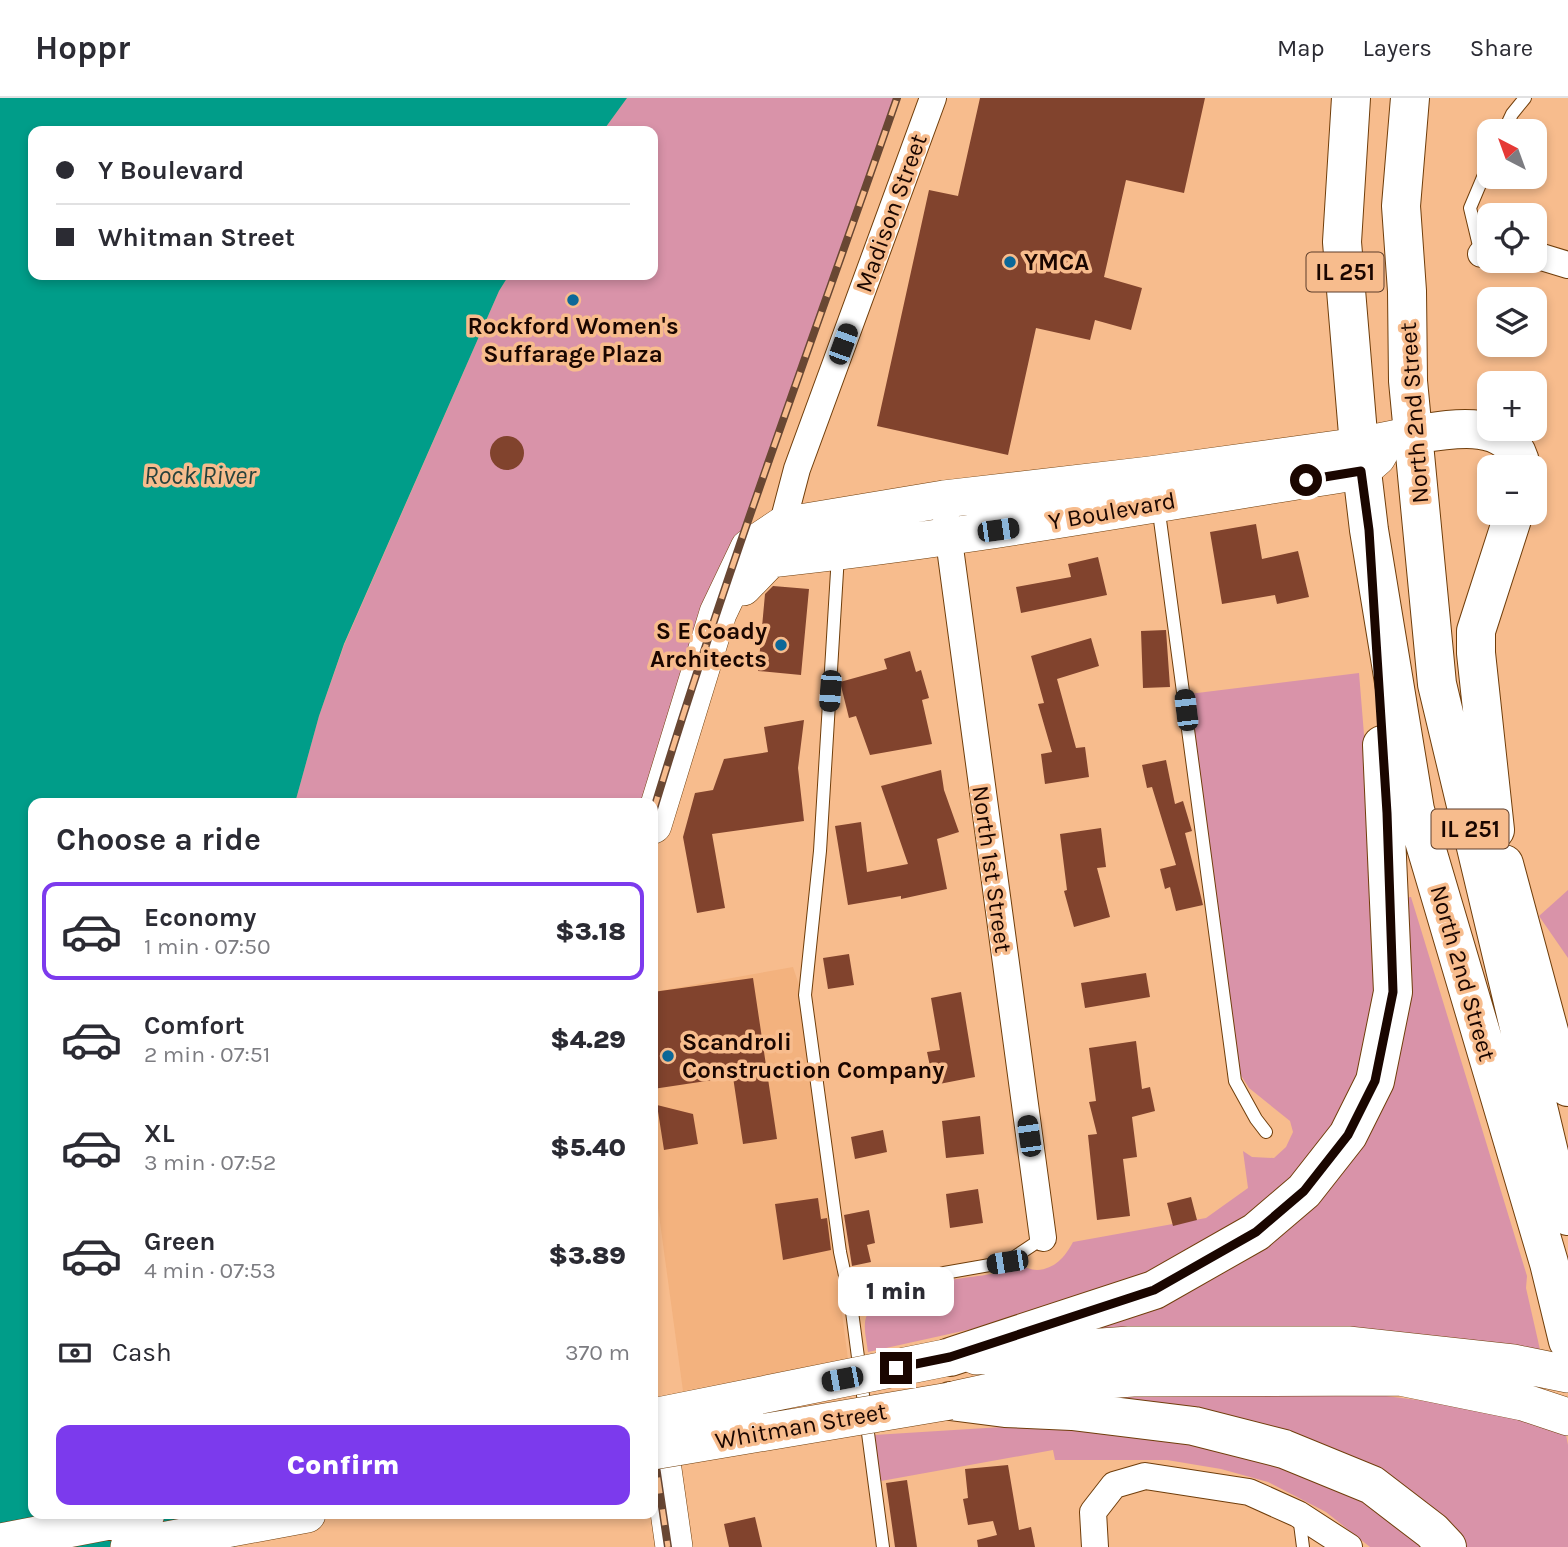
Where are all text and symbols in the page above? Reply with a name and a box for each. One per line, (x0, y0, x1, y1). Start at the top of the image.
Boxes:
text: Hoppr (35, 29, 130, 67)
text: Map (1277, 34, 1325, 62)
text: Layers (1363, 34, 1432, 62)
text: Share (1470, 34, 1533, 62)
north arrow (1477, 119, 1547, 189)
map controls (1477, 119, 1547, 525)
street label: Madison Street (849, 130, 933, 296)
text: Y Boulevard (98, 155, 244, 186)
button: locate (1477, 203, 1547, 273)
text: Whitman Street (98, 222, 295, 253)
place label: YMCA (1024, 248, 1089, 276)
road number: IL 251 (1306, 252, 1384, 292)
marker: YMCA (1002, 254, 1018, 270)
button: layers (1477, 287, 1547, 357)
marker: Rockford Women's Suffarage Plaza (565, 292, 581, 308)
place label: Rockford Women's Suffarage Plaza (467, 312, 679, 368)
car (826, 321, 861, 367)
street label: North 2nd Street (1394, 321, 1434, 505)
button: + (1477, 371, 1547, 441)
button: − (1477, 455, 1547, 525)
water label: Rock River (144, 460, 257, 491)
route start (1290, 464, 1322, 496)
street label: Y Boulevard (1046, 486, 1178, 536)
car (976, 517, 1021, 543)
place label: S E Coady Architects (650, 617, 767, 673)
marker: S E Coady Architects (773, 637, 789, 653)
car (819, 669, 842, 713)
car (1174, 688, 1199, 732)
street label: North 1st Street (966, 784, 1018, 954)
road number: IL 251 (1432, 810, 1508, 848)
text: Choose a ride (56, 821, 261, 858)
street label: North 2nd Street (1425, 882, 1501, 1064)
icon: car (60, 900, 123, 963)
text: Economy (144, 902, 256, 933)
text: $3.18 (555, 916, 626, 947)
text: 1 min · 07:50 (144, 933, 271, 960)
icon: car (60, 1008, 123, 1071)
text: Comfort (144, 1010, 245, 1041)
text: $4.29 (550, 1024, 626, 1055)
place label: Scandroli Construction Company (682, 1028, 944, 1084)
text: 2 min · 07:51 (144, 1041, 270, 1068)
marker: Scandroli Construction Company (660, 1048, 676, 1064)
car (1016, 1114, 1043, 1158)
icon: car (60, 1116, 123, 1179)
text: XL (144, 1118, 175, 1149)
text: $5.40 (550, 1132, 626, 1163)
text: 3 min · 07:52 (144, 1149, 276, 1176)
icon: car (60, 1224, 123, 1287)
text: Green (144, 1226, 216, 1257)
text: $3.89 (549, 1240, 626, 1271)
car (985, 1248, 1030, 1276)
text: 4 min · 07:53 (144, 1257, 276, 1284)
callout: 1 min (838, 1266, 954, 1316)
text: 1 min (866, 1278, 926, 1305)
icon: cash (56, 1334, 94, 1372)
text: Cash (112, 1337, 172, 1368)
text: 370 m (565, 1339, 630, 1366)
route end (880, 1352, 912, 1384)
car (820, 1365, 865, 1393)
street label: Whitman Street (713, 1397, 889, 1455)
button: Confirm (56, 1425, 630, 1505)

